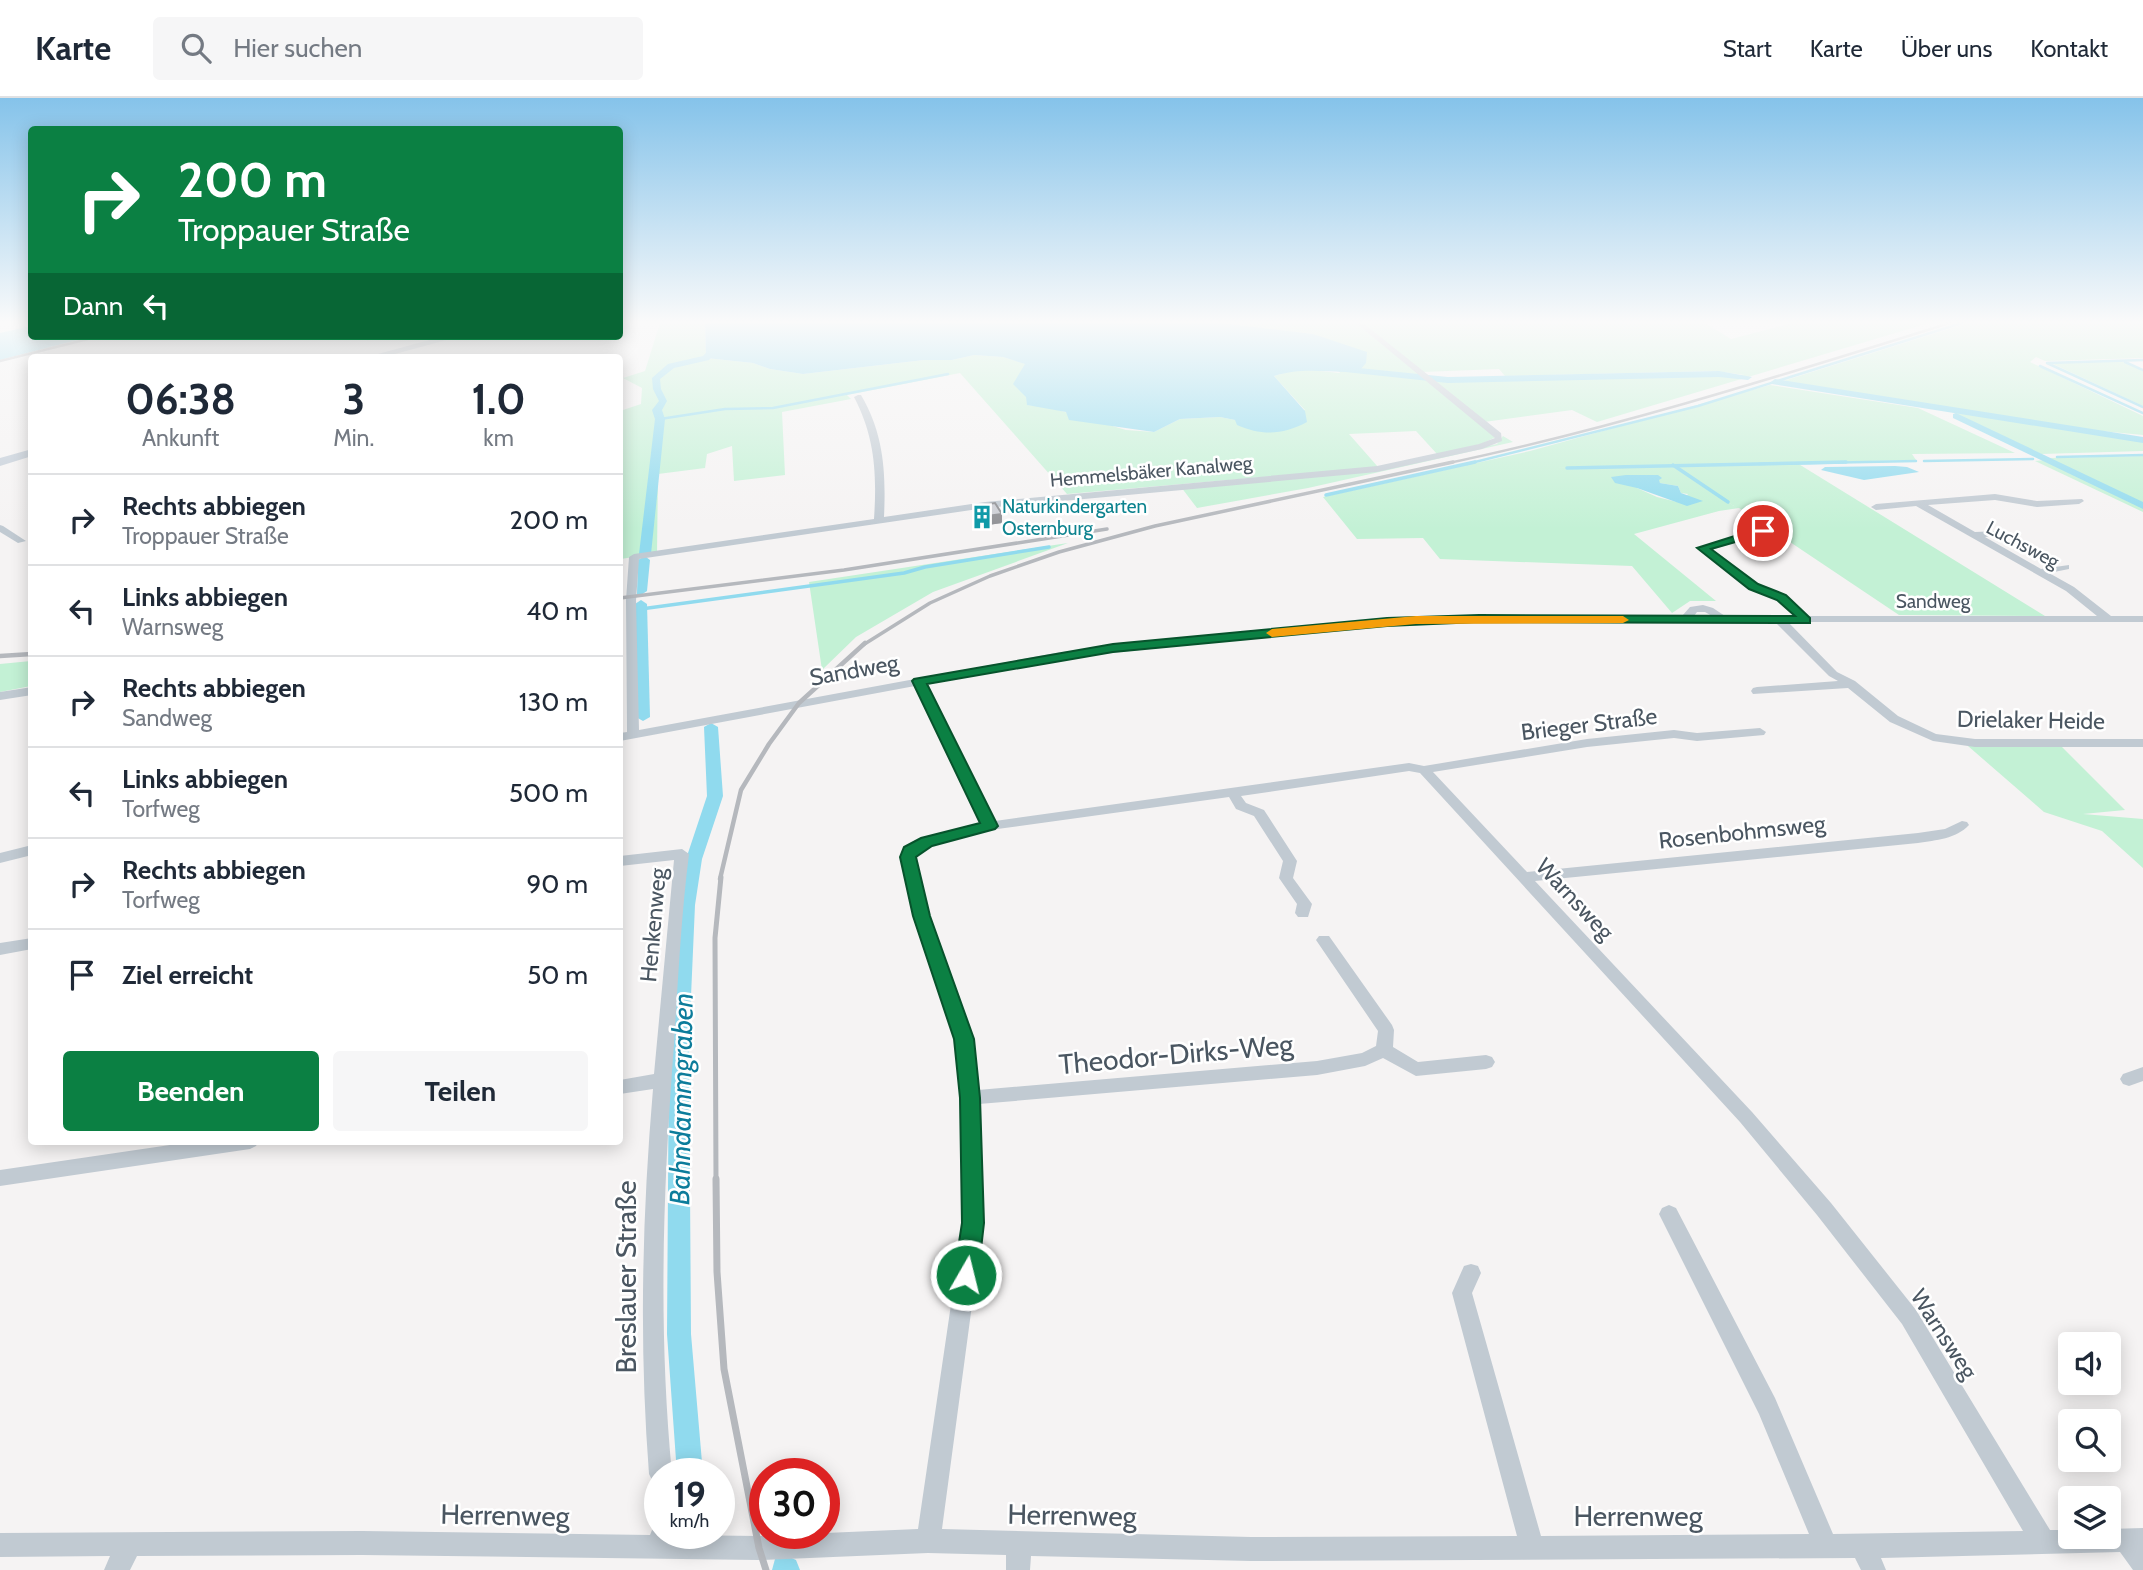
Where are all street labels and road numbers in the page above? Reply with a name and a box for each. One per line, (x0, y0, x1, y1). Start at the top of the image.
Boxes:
street label: Hemmelsbäker Kanalweg (1049, 451, 1254, 492)
street label: Luchsweg (1982, 516, 2064, 573)
street label: Sandweg (1896, 590, 1971, 613)
street label: Sandweg (807, 648, 901, 692)
street label: Brieger Straße (1519, 702, 1659, 746)
street label: Drielaker Heide (1957, 705, 2105, 735)
street label: Rosenbohmsweg (1657, 809, 1827, 855)
street label: Warnsweg (1530, 852, 1620, 946)
street label: Henkenweg (634, 866, 672, 983)
street label: Theodor-Dirks-Weg (1057, 1027, 1296, 1081)
street label: Breslauer Straße (609, 1181, 643, 1373)
street label: Warnsweg (1905, 1284, 1984, 1385)
street label: Herrenweg (440, 1497, 571, 1533)
street label: Herrenweg (1007, 1497, 1138, 1533)
street label: Herrenweg (1573, 1499, 1704, 1533)

